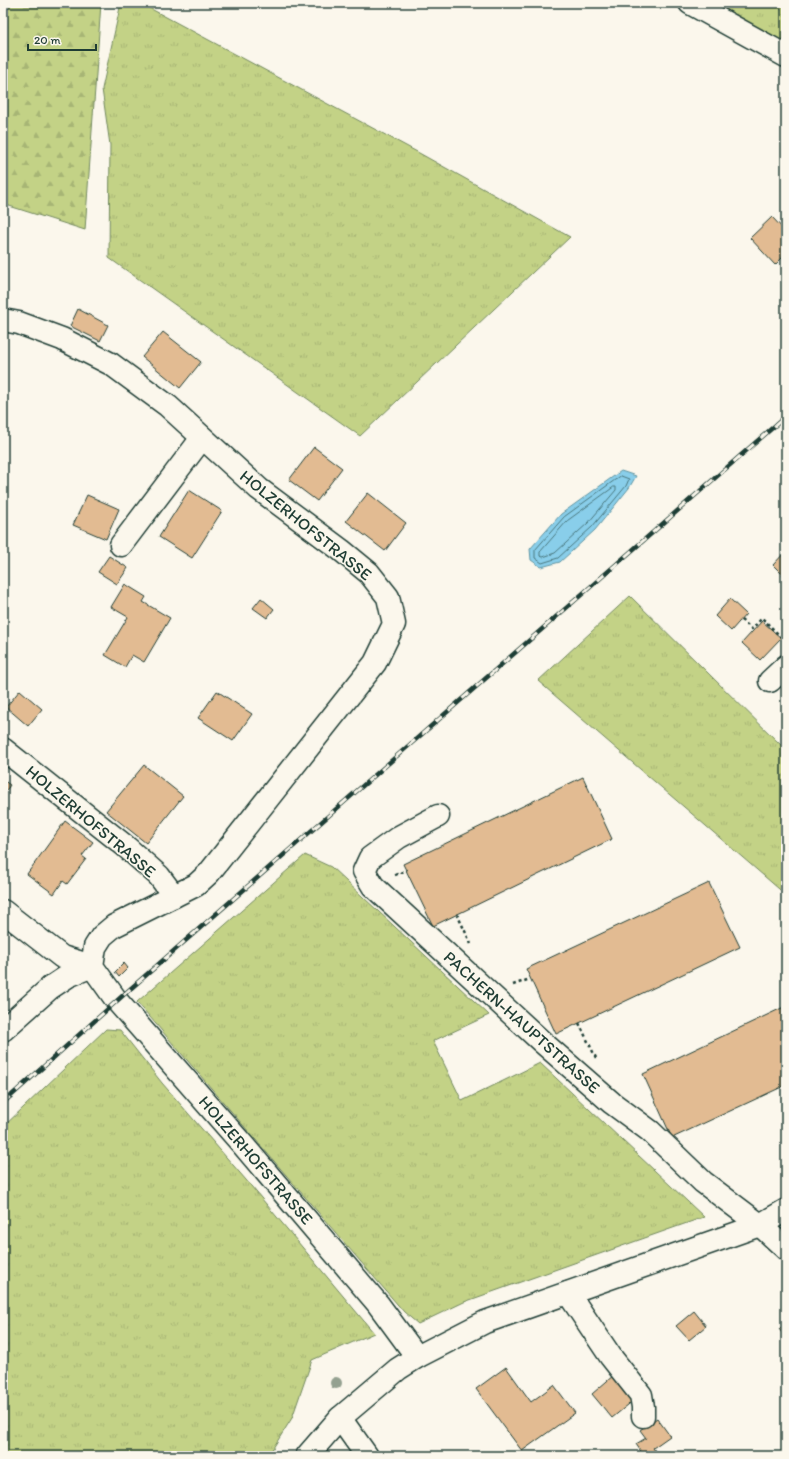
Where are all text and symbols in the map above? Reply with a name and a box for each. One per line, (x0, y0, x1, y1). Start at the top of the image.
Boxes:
scale bar (28, 26, 96, 52)
text: 20 m (34, 33, 61, 47)
street label: HOLZERHOFSTRASSE (236, 466, 376, 584)
street label: HOLZERHOFSTRASSE (22, 761, 160, 881)
street label: PACHERN-HAUPTSTRASSE (440, 947, 604, 1097)
street label: HOLZERHOFSTRASSE (195, 1092, 317, 1228)

